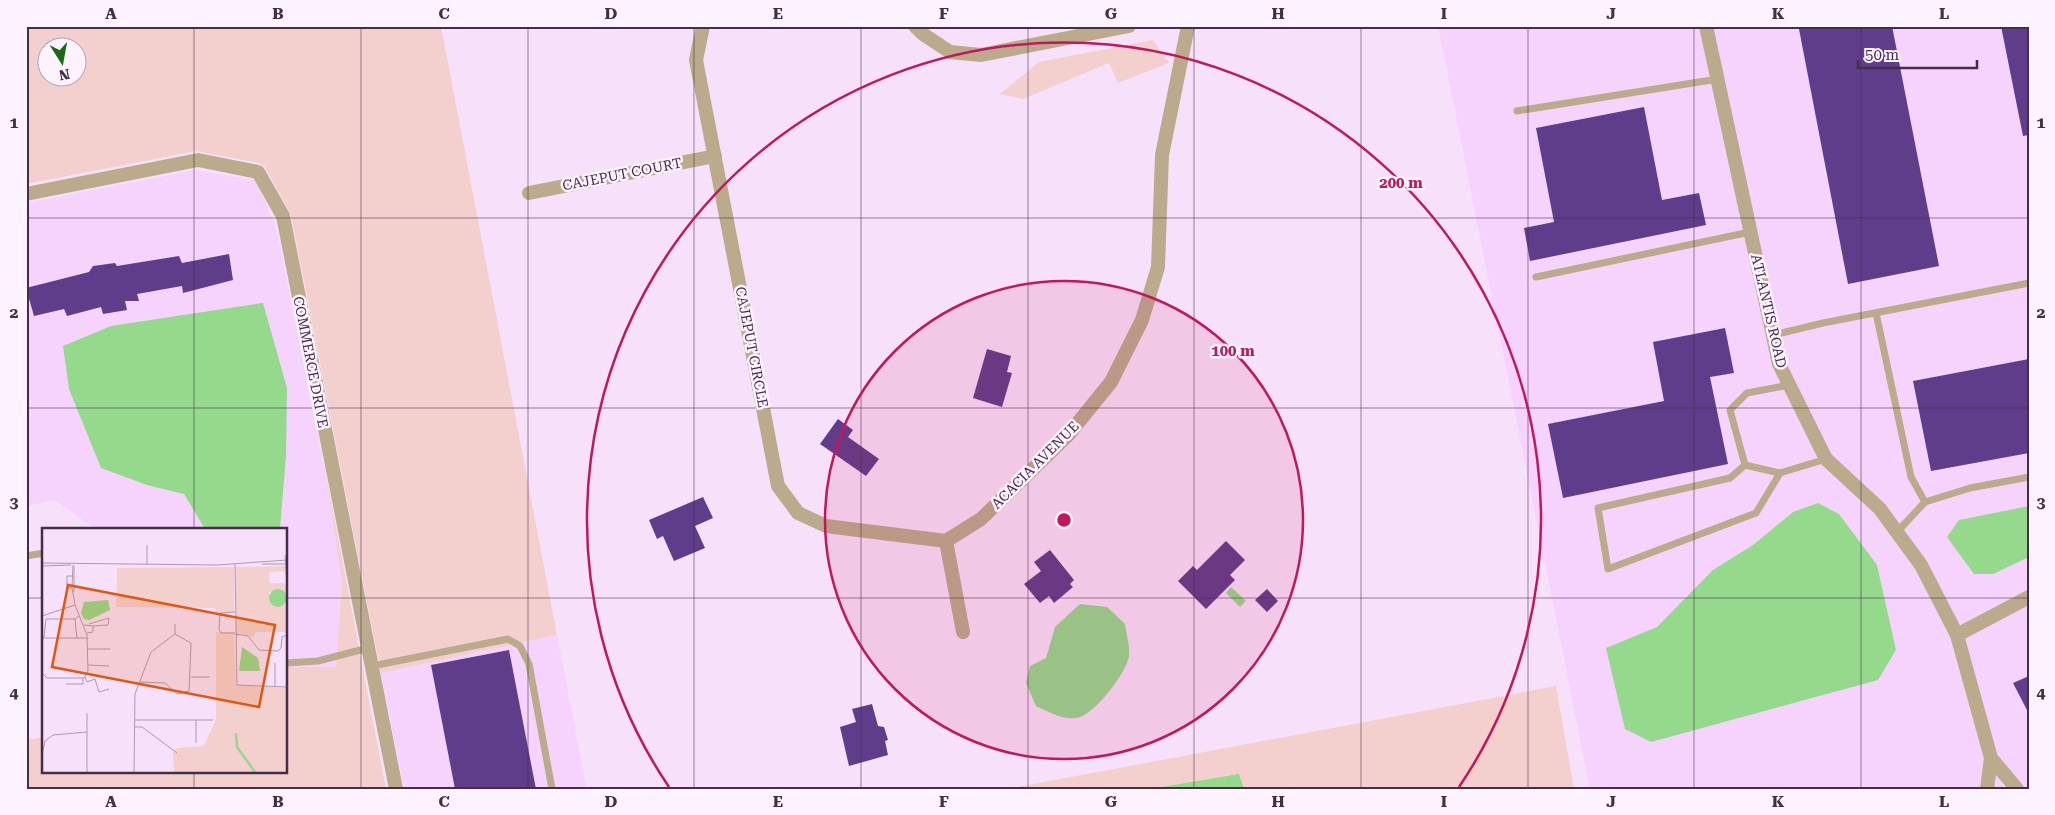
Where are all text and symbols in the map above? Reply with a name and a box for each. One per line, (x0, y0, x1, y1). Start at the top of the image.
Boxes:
text: A (105, 4, 117, 23)
text: B (272, 4, 284, 23)
text: C (438, 4, 450, 23)
text: D (605, 4, 618, 23)
text: E (773, 4, 783, 23)
text: F (939, 4, 949, 23)
text: G (1105, 4, 1118, 23)
text: H (1271, 4, 1285, 23)
text: I (1441, 4, 1447, 23)
text: J (1606, 4, 1616, 23)
text: K (1772, 4, 1785, 23)
text: L (1939, 4, 1949, 23)
north arrow (38, 38, 88, 88)
scale bar (1858, 38, 1976, 70)
text: 50 m (1865, 46, 1900, 64)
text: N (57, 66, 71, 84)
text: 1 (10, 113, 19, 132)
text: 1 (2037, 113, 2046, 132)
street label: CAJEPUT COURT (561, 155, 683, 193)
text: 200 m (1379, 174, 1423, 192)
street label: ATLANTIS ROAD (1748, 253, 1790, 370)
street label: CAJEPUT CIRCLE (732, 285, 772, 409)
street label: COMMERCE DRIVE (290, 295, 332, 429)
text: 2 (10, 303, 19, 322)
text: 2 (2037, 303, 2046, 322)
text: 100 m (1211, 342, 1255, 360)
street label: ACACIA AVENUE (988, 418, 1082, 512)
text: 3 (10, 493, 19, 512)
text: 3 (2037, 493, 2046, 512)
centre of rings (1055, 511, 1073, 529)
inset map (42, 528, 288, 772)
text: 4 (10, 683, 19, 702)
text: 4 (2037, 683, 2046, 702)
text: A (105, 792, 117, 811)
text: B (272, 792, 284, 811)
text: C (438, 792, 450, 811)
text: D (605, 792, 618, 811)
text: E (773, 792, 783, 811)
text: F (939, 792, 949, 811)
text: G (1105, 792, 1118, 811)
text: H (1271, 792, 1285, 811)
text: I (1441, 792, 1447, 811)
text: J (1606, 792, 1616, 811)
text: K (1772, 792, 1785, 811)
text: L (1939, 792, 1949, 811)

